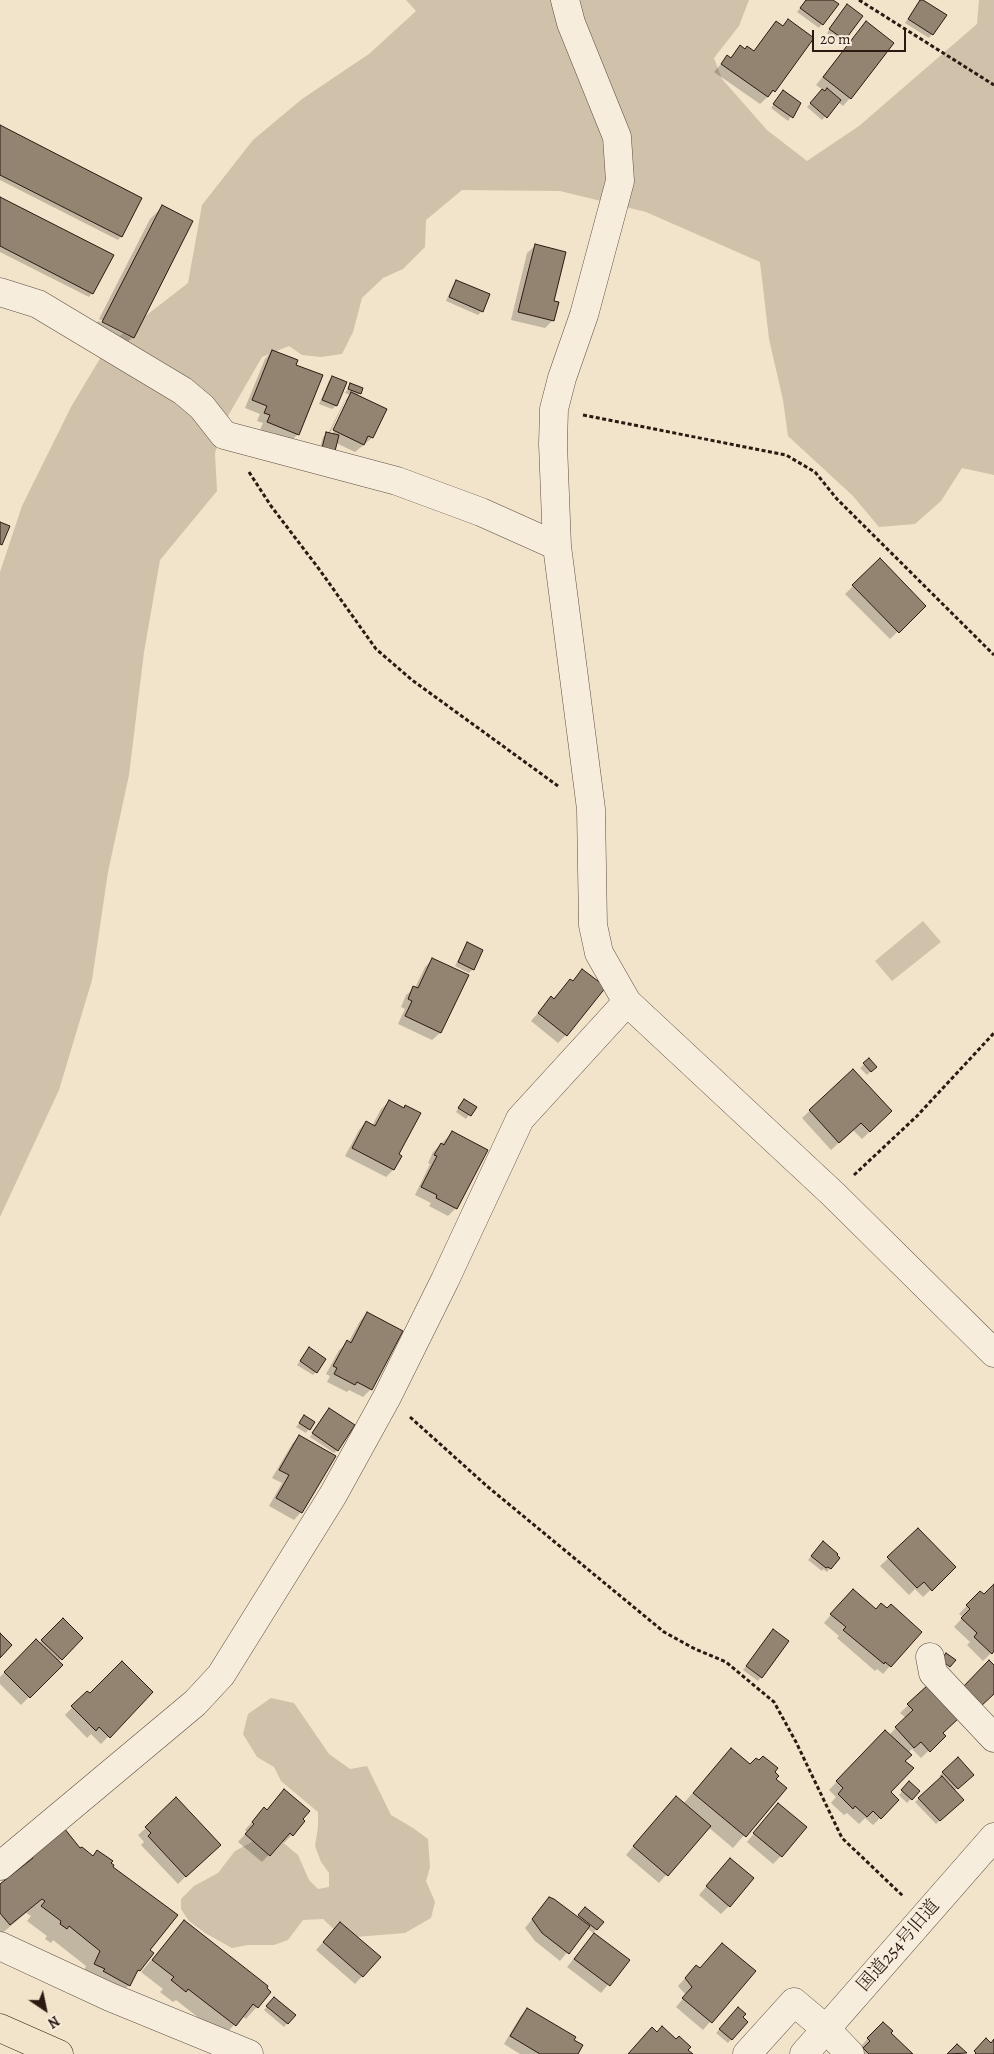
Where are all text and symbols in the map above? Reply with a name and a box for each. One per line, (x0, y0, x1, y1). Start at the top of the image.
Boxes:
scale bar (814, 20, 908, 52)
text: 20 m (820, 29, 851, 49)
street label: 国道254号旧道 (853, 1896, 945, 1996)
north arrow (20, 1984, 70, 2034)
text: N (44, 2011, 63, 2033)

